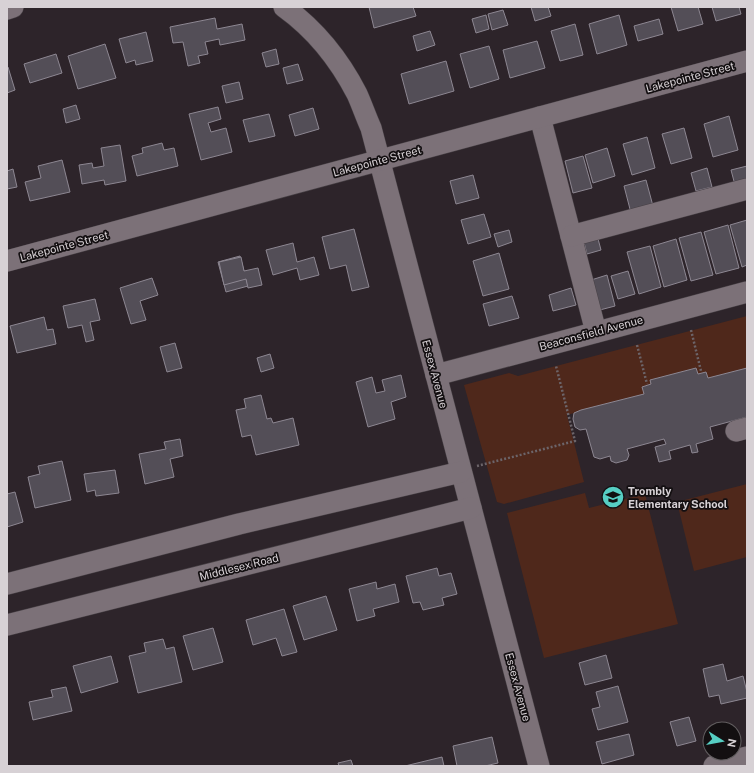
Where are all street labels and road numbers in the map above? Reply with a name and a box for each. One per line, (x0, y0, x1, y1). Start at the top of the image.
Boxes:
street label: Lakepointe Street (644, 59, 736, 95)
street label: Lakepointe Street (331, 143, 423, 179)
street label: Lakepointe Street (18, 228, 110, 264)
street label: Beaconsfield Avenue (538, 313, 644, 353)
street label: Essex Avenue (420, 338, 450, 410)
street label: Middlesex Road (198, 551, 280, 583)
street label: Essex Avenue (503, 651, 533, 723)

